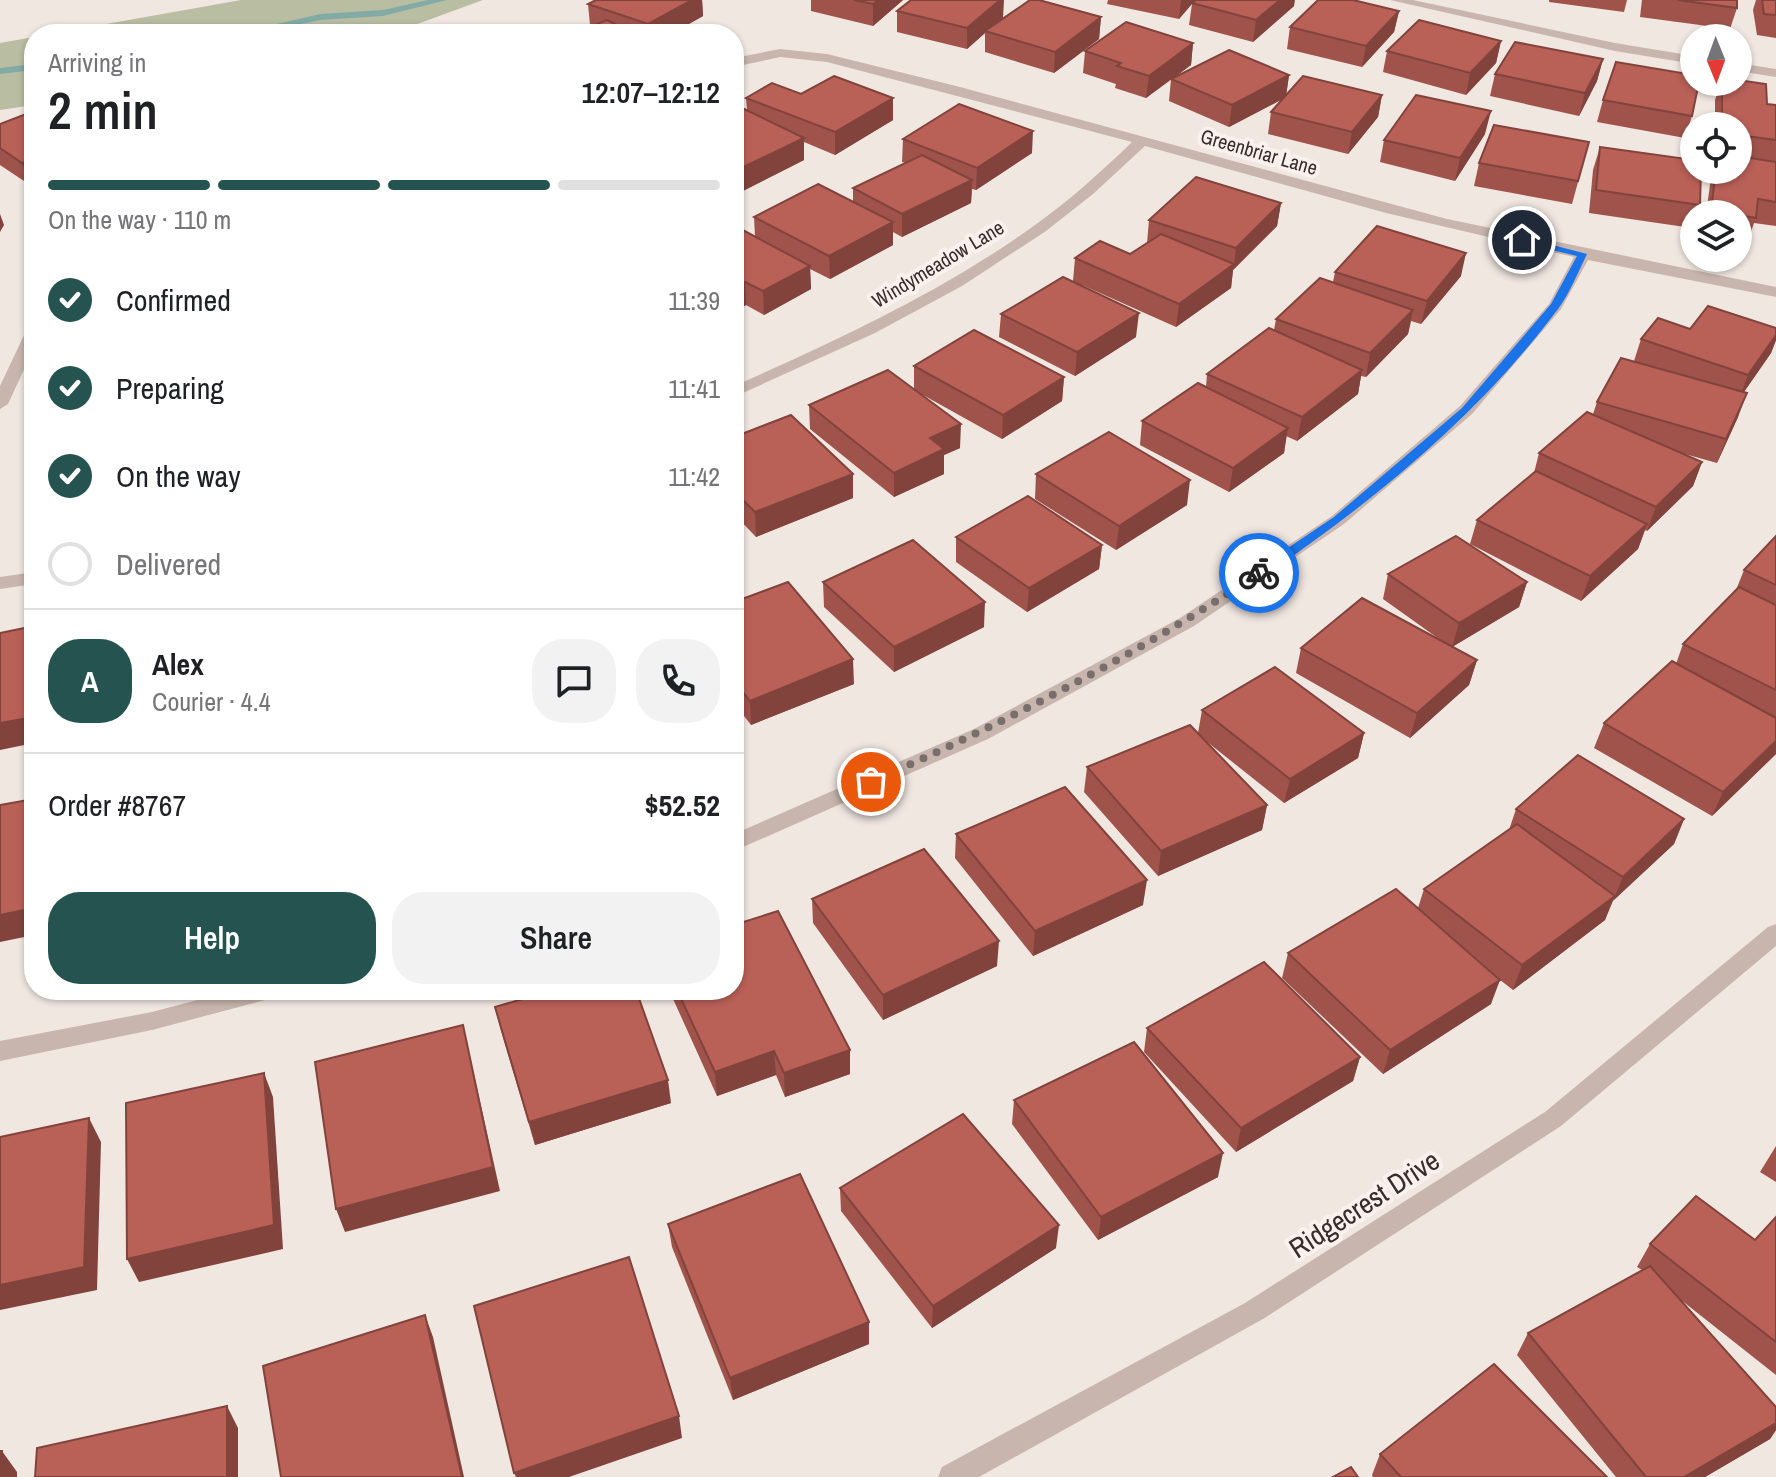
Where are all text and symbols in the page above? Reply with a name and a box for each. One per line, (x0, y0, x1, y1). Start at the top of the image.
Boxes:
north arrow (1680, 24, 1752, 96)
map controls (1680, 24, 1752, 272)
text: Arriving in (48, 45, 146, 80)
text: 12:07–12:12 (581, 72, 720, 112)
text: 2 min (48, 75, 158, 145)
button: locate (1680, 112, 1752, 184)
street label: Greenbriar Lane (1198, 122, 1321, 181)
button: layers (1680, 200, 1752, 272)
text: On the way · 110 m (48, 202, 231, 237)
pin (1488, 206, 1556, 274)
street label: Windymeadow Lane (867, 214, 1009, 314)
icon: home (1500, 218, 1544, 262)
icon: check (48, 278, 92, 322)
text: Confirmed (116, 280, 231, 320)
text: 11:39 (668, 283, 720, 318)
icon: check (48, 366, 92, 410)
text: Preparing (116, 368, 224, 408)
text: 11:41 (668, 371, 720, 406)
icon: check (48, 454, 92, 498)
text: On the way (116, 456, 240, 496)
text: 11:42 (668, 459, 720, 494)
courier (1219, 533, 1299, 613)
text: Delivered (116, 544, 221, 584)
icon: bike (1237, 551, 1281, 595)
button: chat (532, 639, 616, 723)
button: phone (636, 639, 720, 723)
text: Alex (152, 644, 204, 684)
text: A (81, 661, 99, 701)
text: Courier · 4.4 (152, 684, 271, 719)
pin (837, 748, 905, 816)
icon: bag (849, 760, 893, 804)
text: Order #8767 (48, 785, 186, 825)
text: $52.52 (645, 785, 720, 825)
button: Help (48, 892, 376, 984)
button: Share (392, 892, 720, 984)
street label: Ridgecrest Drive (1281, 1141, 1447, 1267)

